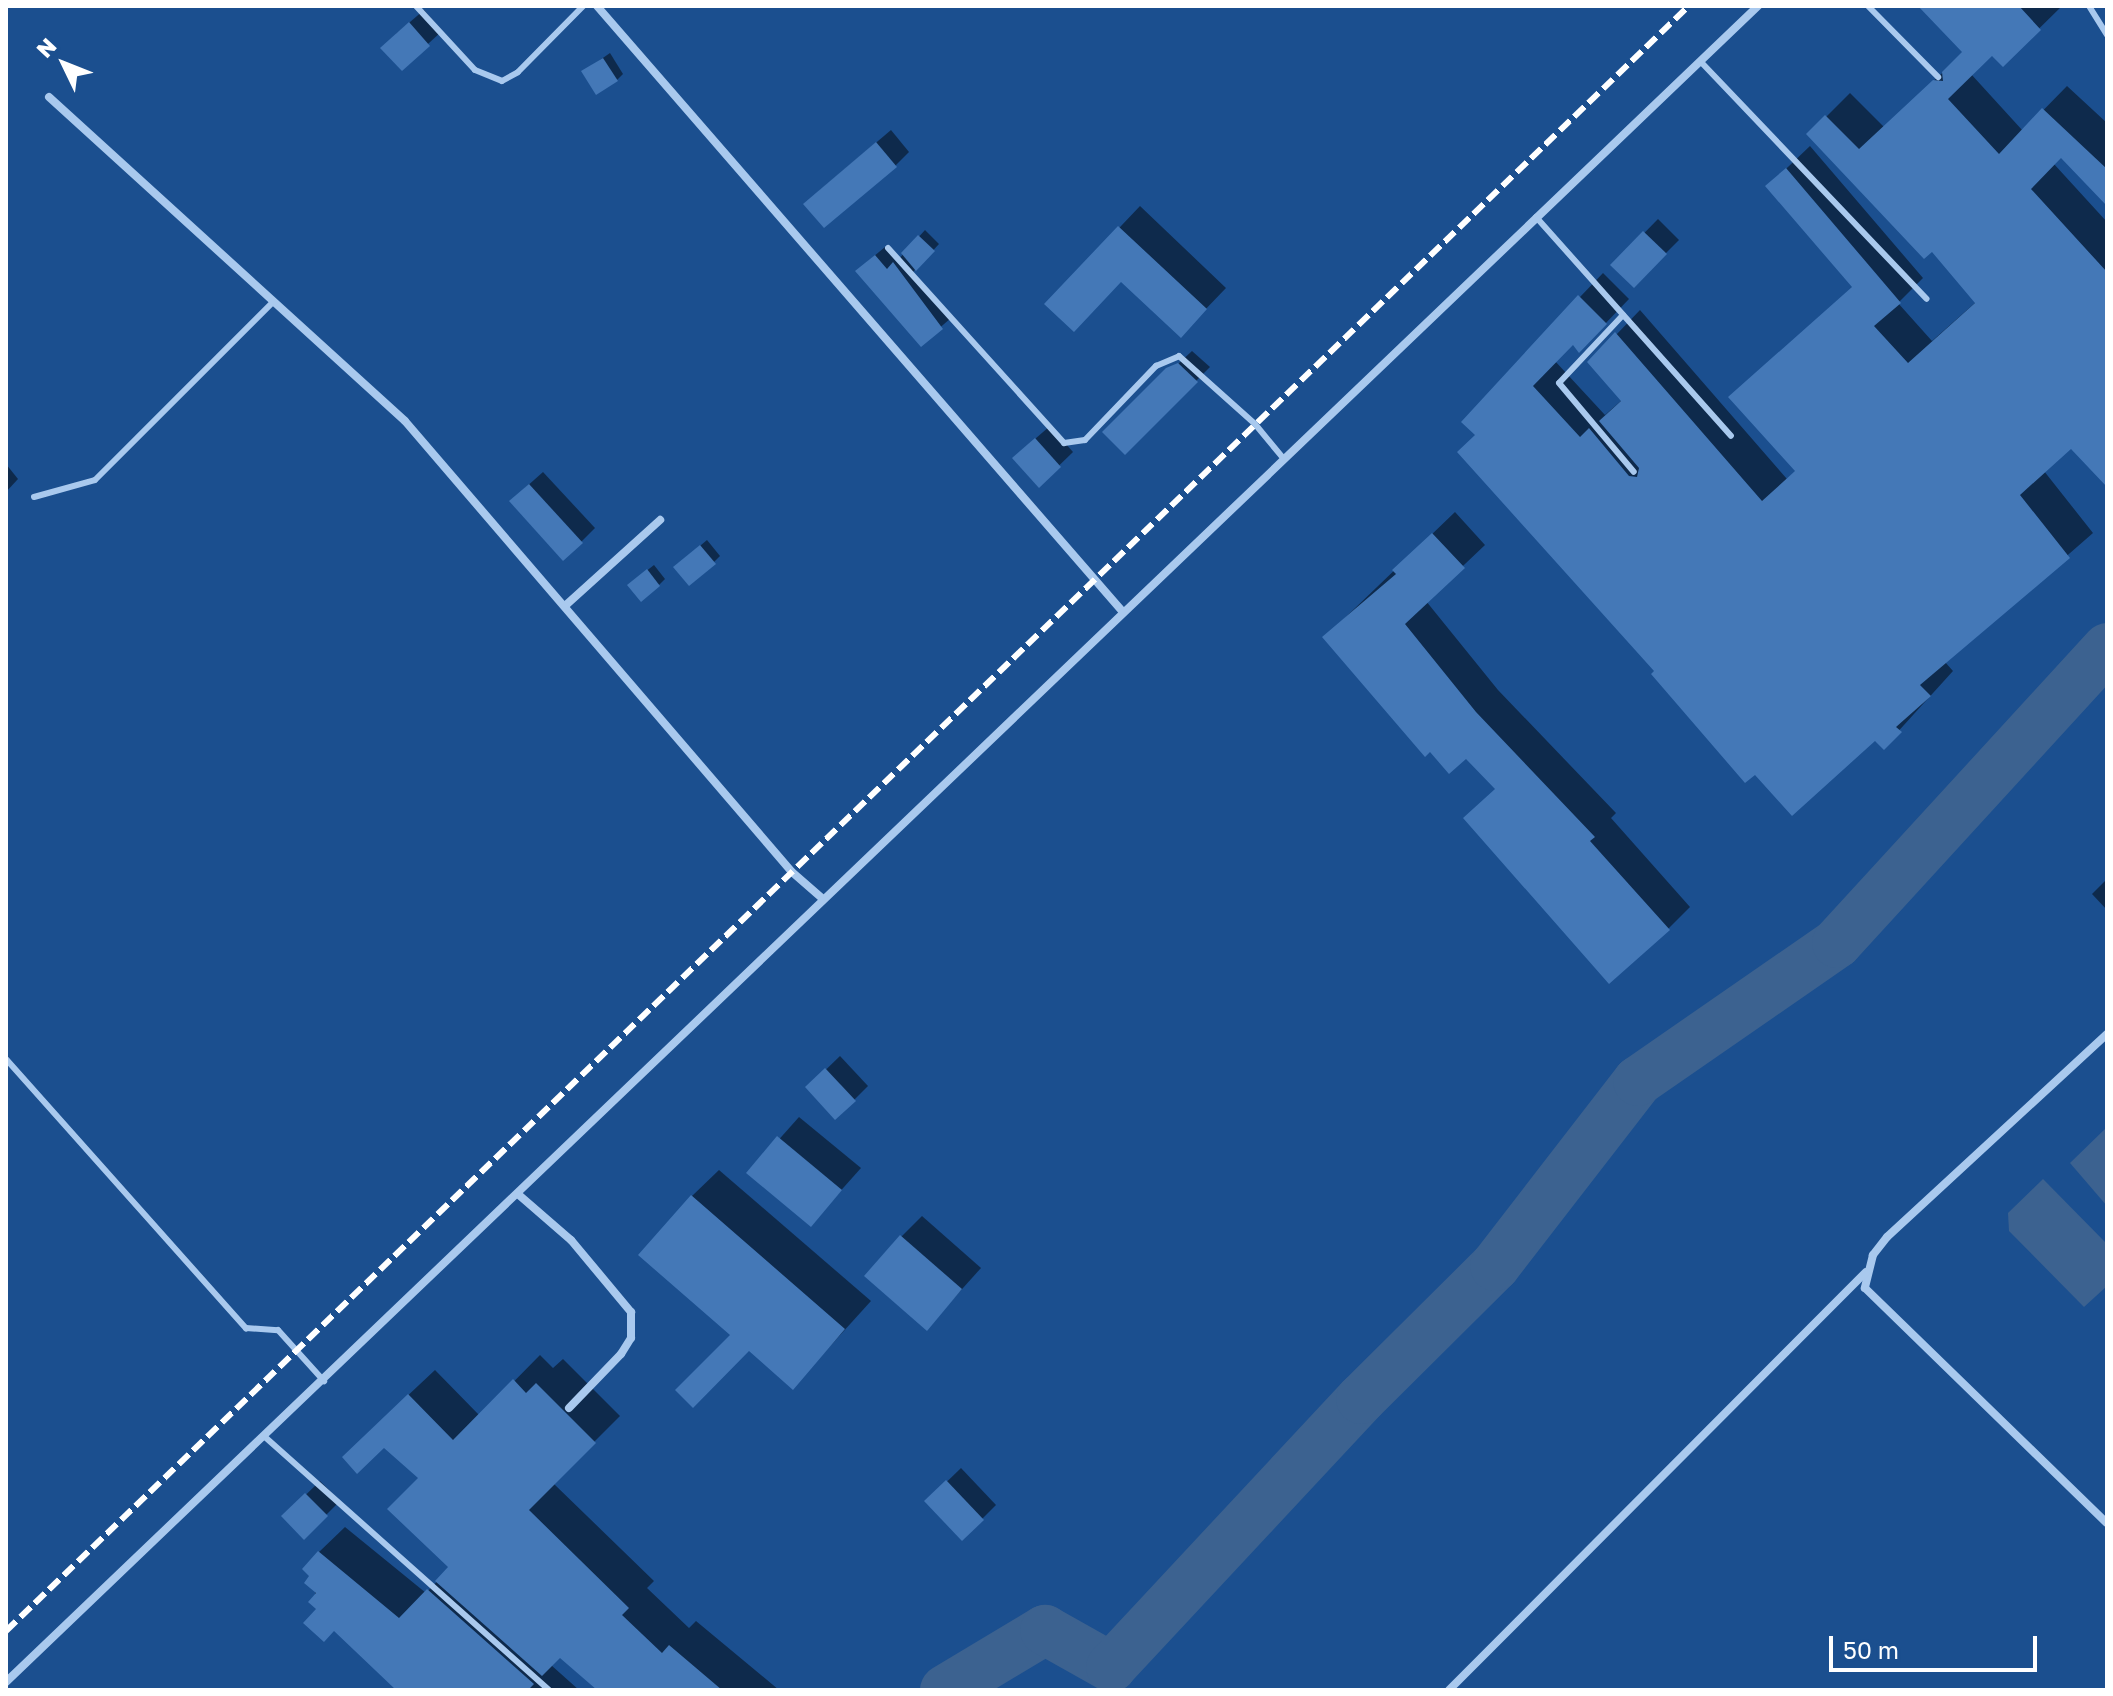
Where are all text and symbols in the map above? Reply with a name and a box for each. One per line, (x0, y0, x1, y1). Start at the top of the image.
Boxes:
north arrow (24, 24, 104, 104)
text: N (30, 32, 62, 63)
scale bar (1833, 1620, 2041, 1670)
text: 50 m (1843, 1635, 1899, 1664)

